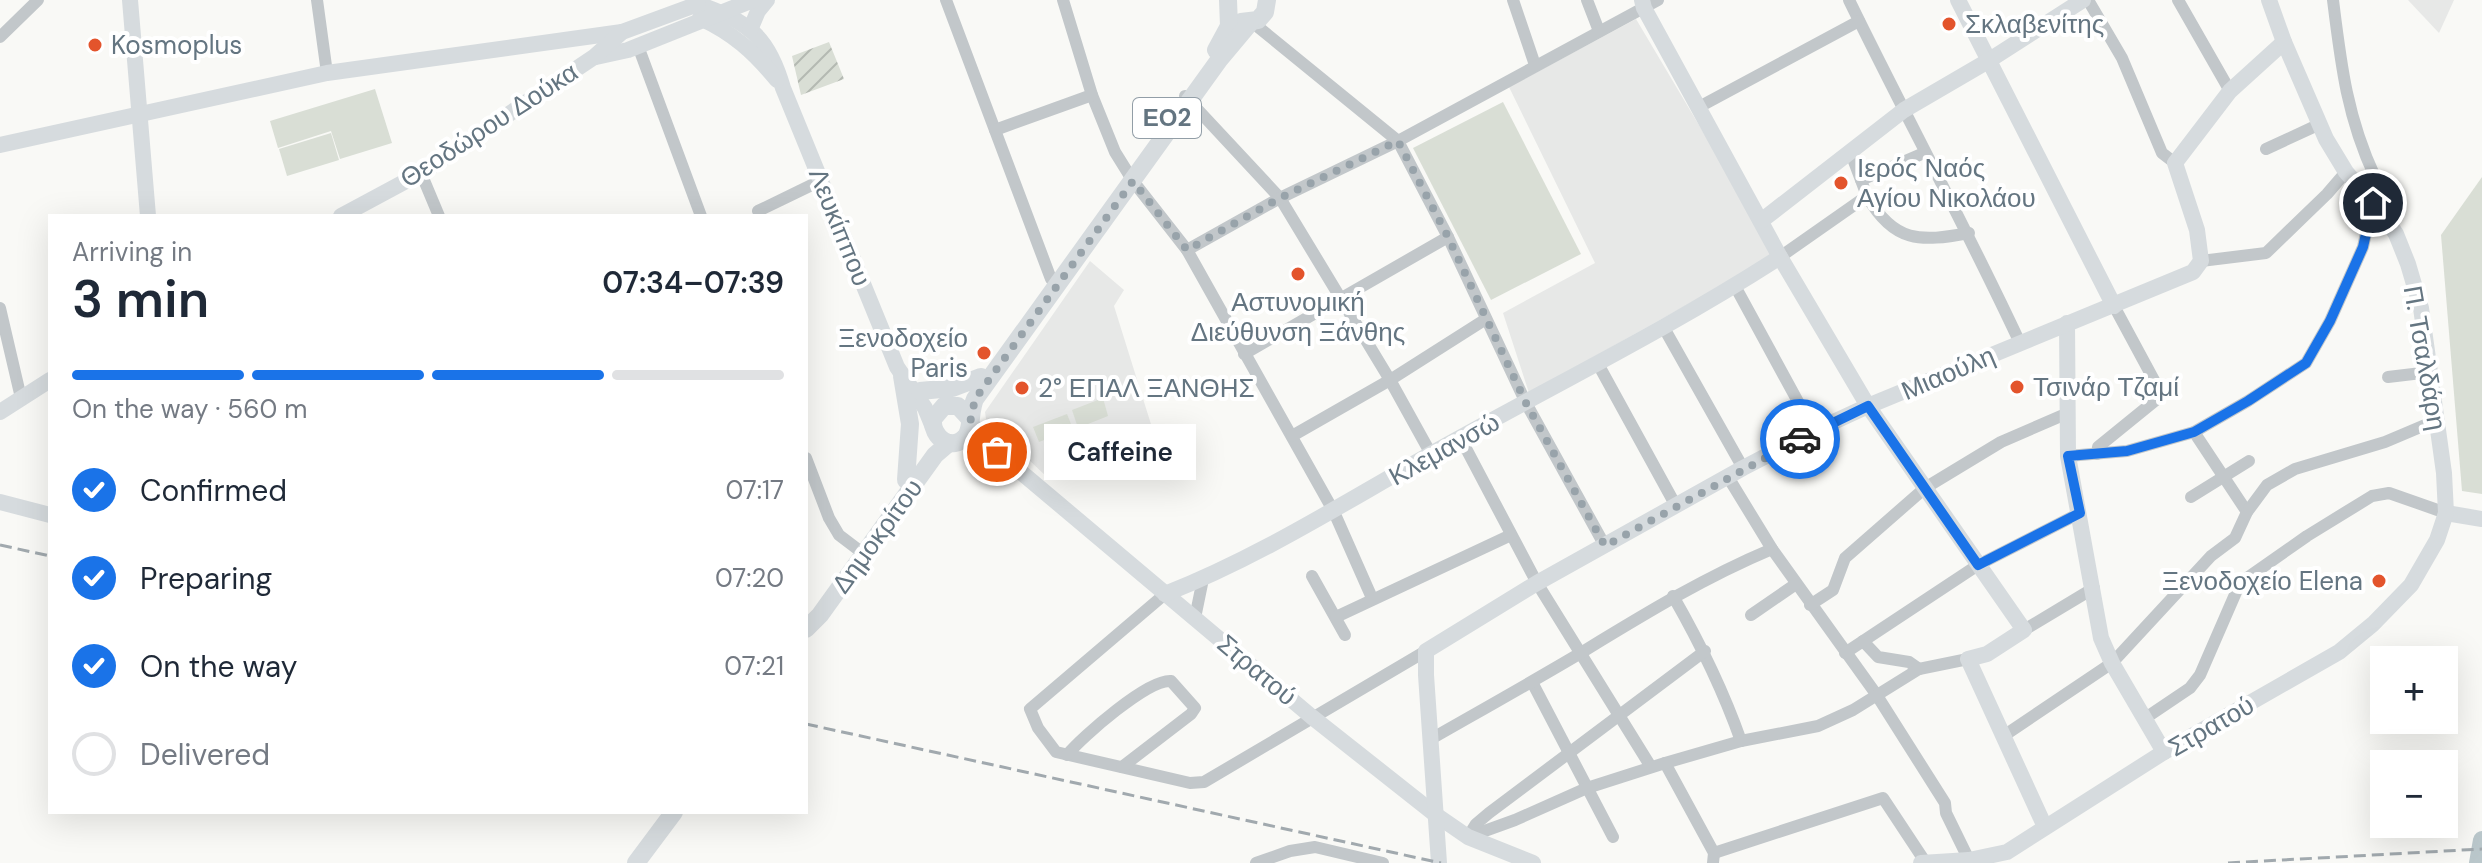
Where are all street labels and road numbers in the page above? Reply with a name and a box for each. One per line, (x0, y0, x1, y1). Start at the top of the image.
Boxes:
street label: Θεοδώρου Δούκα (394, 55, 584, 195)
road number: ΕΟ2 (1133, 98, 1201, 138)
street label: Λευκίππου (801, 163, 879, 291)
street label: Π. Τσαλδάρη (2396, 283, 2454, 433)
street label: Μιαούλη (1896, 338, 2000, 408)
street label: Κλεμανσώ (1383, 405, 1505, 493)
street label: Δημοκρίτου (824, 472, 930, 600)
street label: Στρατού (1210, 627, 1304, 713)
street label: Στρατού (2162, 688, 2260, 764)

